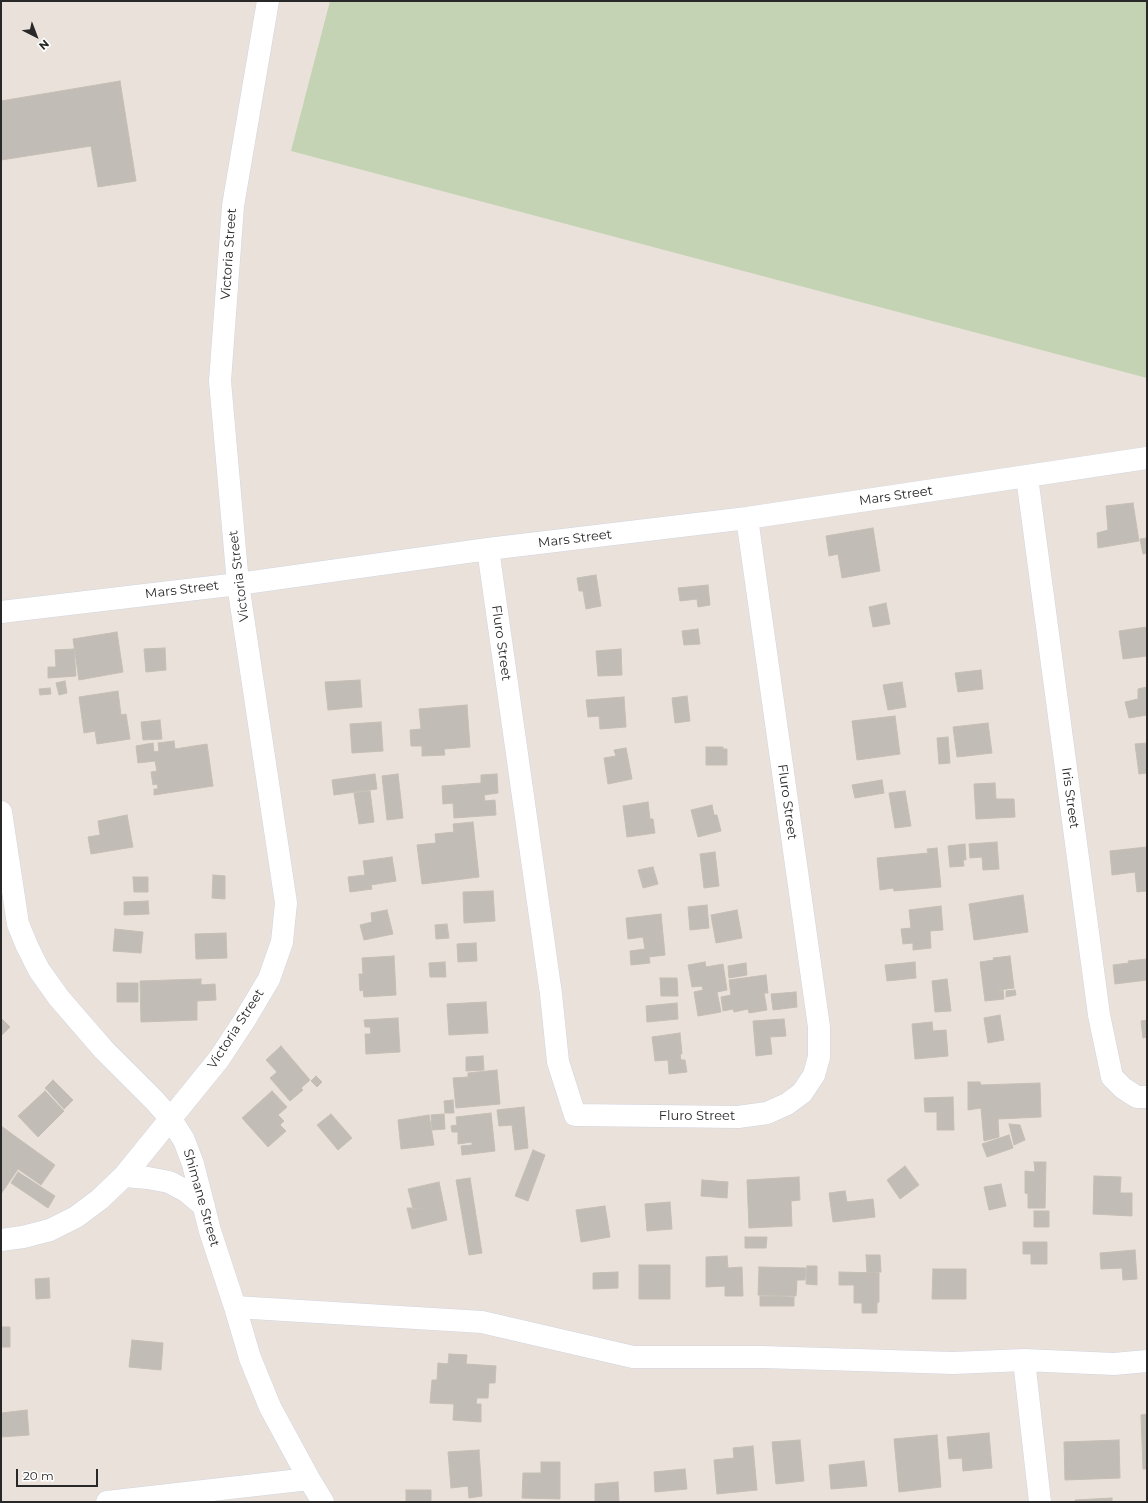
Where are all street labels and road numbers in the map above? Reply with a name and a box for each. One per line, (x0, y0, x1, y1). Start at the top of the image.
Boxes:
street label: Victoria Street (218, 208, 240, 300)
street label: Mars Street (858, 483, 934, 509)
street label: Mars Street (537, 527, 613, 551)
street label: Victoria Street (226, 529, 252, 623)
street label: Mars Street (144, 578, 220, 602)
street label: Fluro Street (488, 604, 514, 682)
street label: Fluro Street (774, 763, 800, 841)
street label: Iris Street (1058, 766, 1082, 830)
street label: Victoria Street (204, 986, 268, 1072)
street label: Fluro Street (659, 1108, 735, 1124)
street label: Shimane Street (180, 1147, 222, 1249)

